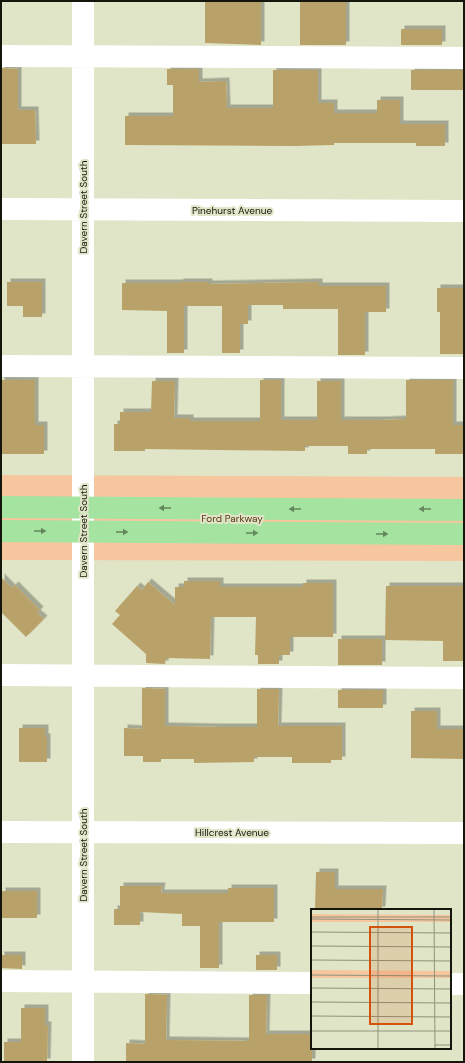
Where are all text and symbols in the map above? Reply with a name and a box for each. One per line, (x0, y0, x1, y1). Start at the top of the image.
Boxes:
street label: Davern Street South (77, 160, 90, 254)
street label: Pinehurst Avenue (192, 204, 272, 217)
street label: Davern Street South (77, 484, 90, 578)
one-way arrow (158, 505, 171, 511)
one-way arrow (288, 506, 301, 512)
one-way arrow (419, 506, 431, 513)
park label: Ford Parkway (201, 512, 263, 525)
one-way arrow (34, 528, 47, 534)
one-way arrow (116, 529, 129, 535)
one-way arrow (246, 530, 259, 536)
one-way arrow (376, 531, 389, 537)
street label: Davern Street South (77, 808, 90, 902)
street label: Hillcrest Avenue (195, 826, 269, 839)
inset map (311, 909, 451, 1049)

